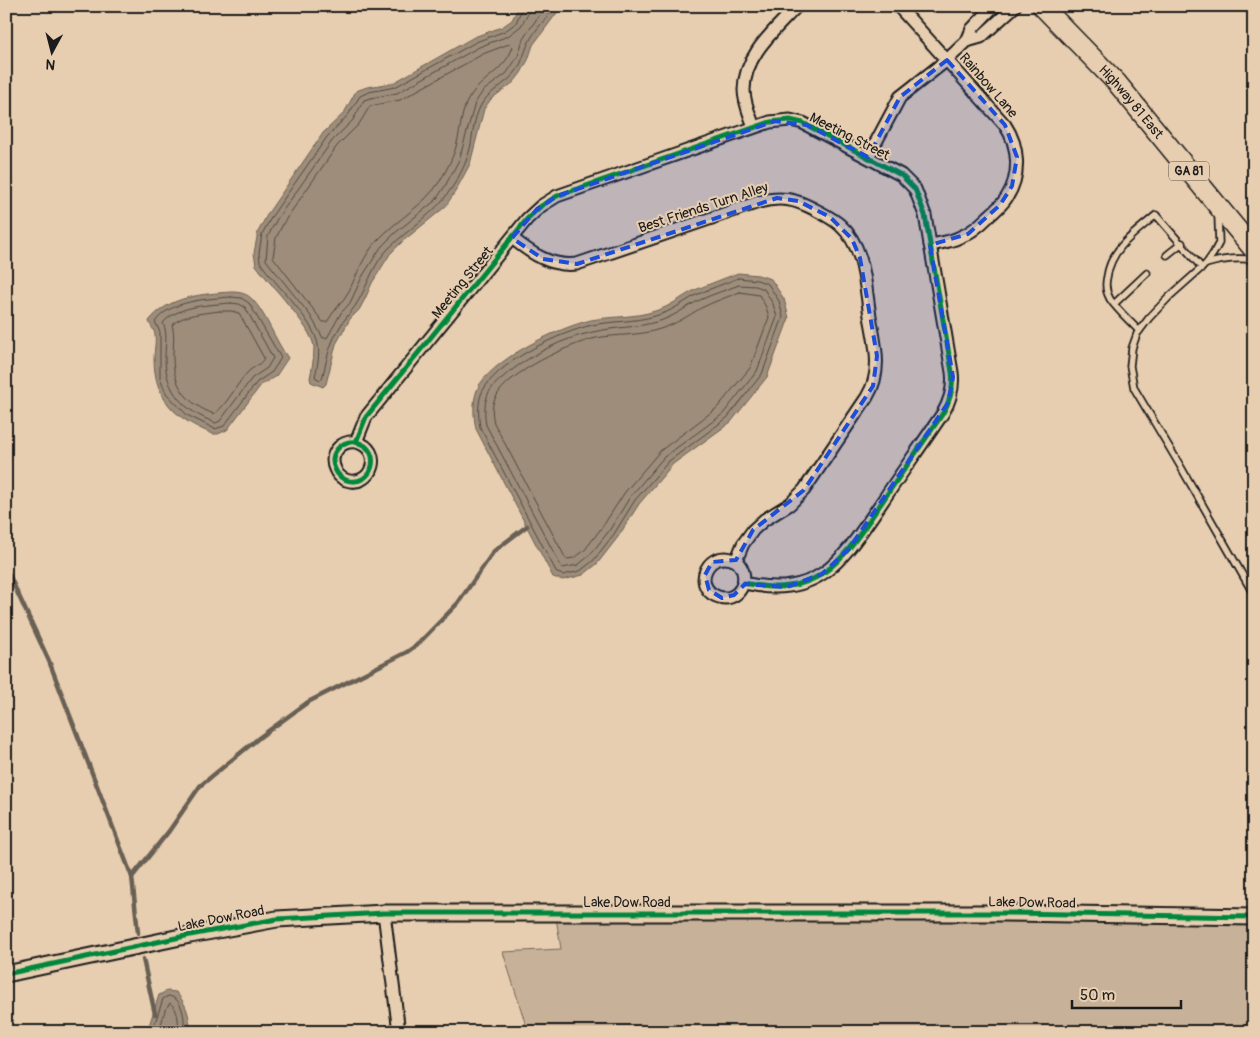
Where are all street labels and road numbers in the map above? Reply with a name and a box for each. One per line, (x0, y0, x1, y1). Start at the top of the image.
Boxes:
street label: Rainbow Lane (956, 49, 1021, 121)
street label: Highway 81 East (1095, 62, 1167, 143)
street label: Meeting Street (807, 109, 893, 164)
road number: GA 81 (1169, 162, 1209, 180)
street label: Best Friends Turn Alley (636, 178, 770, 236)
street label: Meeting Street (428, 243, 497, 322)
street label: Lake Dow Road (988, 893, 1076, 912)
street label: Lake Dow Road (583, 894, 671, 911)
street label: Lake Dow Road (176, 902, 266, 935)

